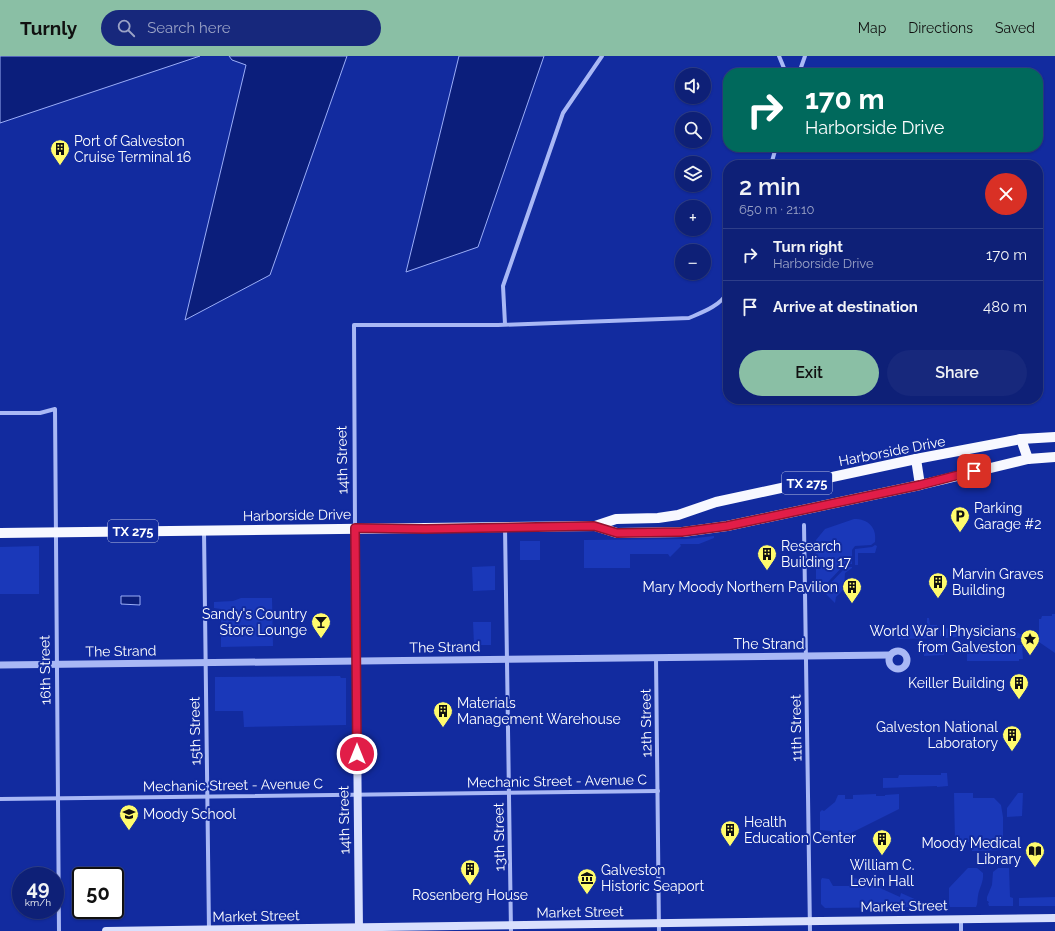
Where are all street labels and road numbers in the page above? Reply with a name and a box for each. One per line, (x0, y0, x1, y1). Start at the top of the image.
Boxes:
street label: 14th Street (333, 425, 351, 495)
street label: Harborside Drive (837, 433, 947, 469)
road number: TX 275 (782, 472, 832, 494)
street label: Harborside Drive (243, 506, 351, 524)
road number: TX 275 (108, 520, 158, 542)
street label: 16th Street (36, 635, 54, 705)
street label: The Strand (734, 636, 804, 652)
street label: The Strand (409, 638, 481, 656)
street label: The Strand (85, 642, 157, 660)
street label: 12th Street (637, 688, 655, 757)
street label: 11th Street (787, 694, 805, 762)
street label: 15th Street (186, 696, 204, 766)
street label: Mechanic Street - Avenue C (467, 771, 648, 791)
street label: Mechanic Street - Avenue C (143, 775, 324, 795)
street label: 14th Street (335, 785, 353, 855)
street label: 13th Street (490, 802, 508, 871)
street label: Market Street (860, 897, 948, 915)
street label: Market Street (536, 903, 624, 921)
street label: Market Street (212, 907, 300, 925)

